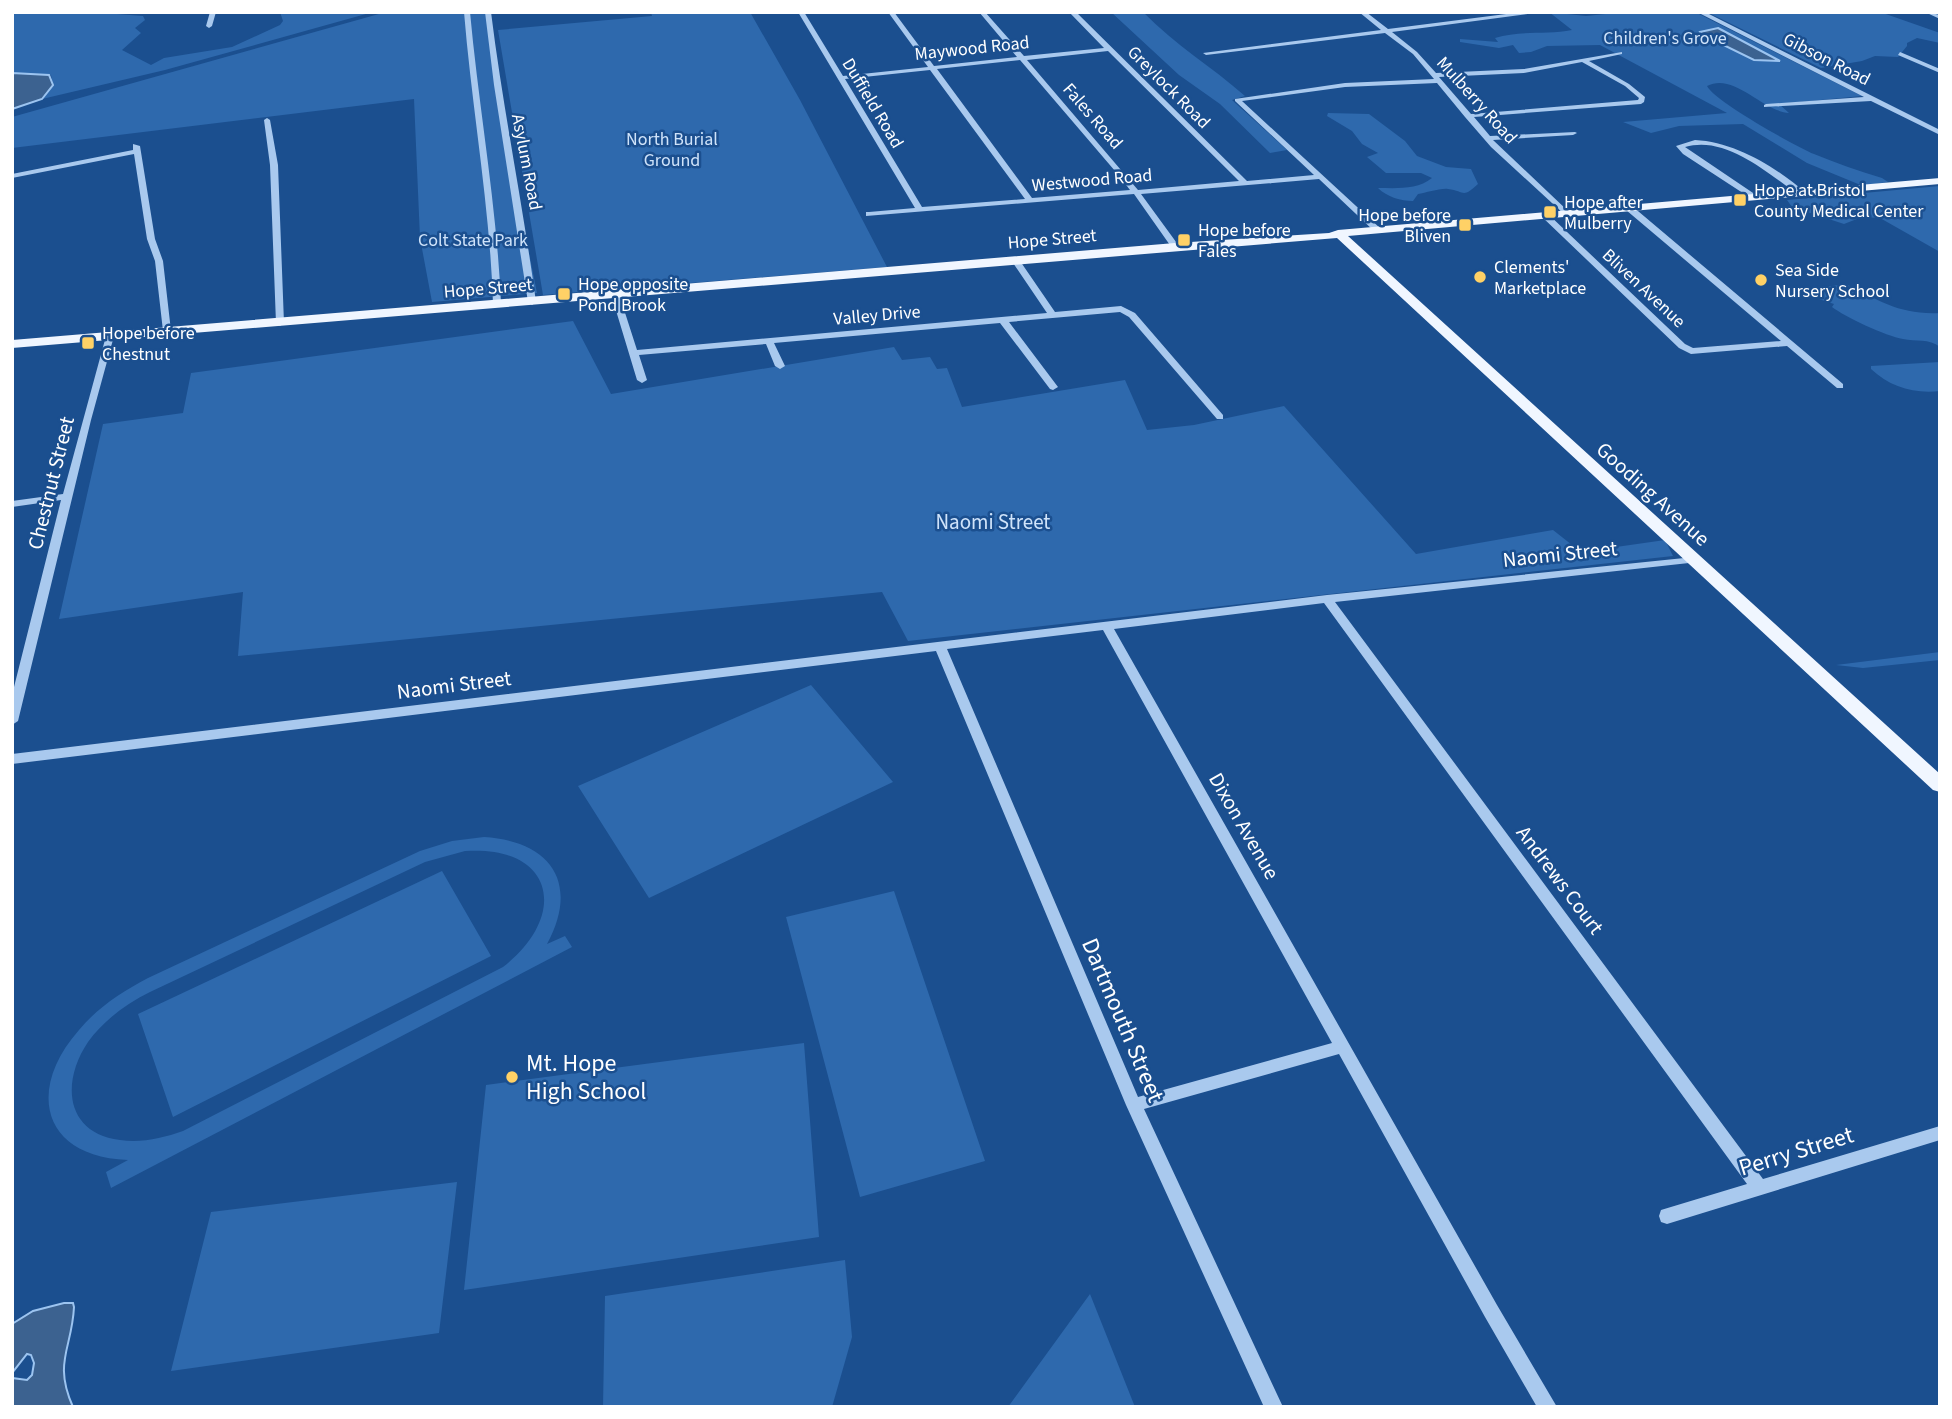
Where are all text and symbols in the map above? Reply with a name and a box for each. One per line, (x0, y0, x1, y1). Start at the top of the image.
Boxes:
park label: Children's Grove (1603, 26, 1727, 51)
street label: Gibson Road (1779, 27, 1875, 92)
street label: Maywood Road (913, 30, 1031, 67)
street label: Greylock Road (1122, 40, 1216, 134)
street label: Mulberry Road (1431, 51, 1523, 150)
street label: Duffield Road (836, 53, 909, 153)
street label: Fales Road (1057, 78, 1129, 155)
street label: Asylum Road (505, 112, 548, 212)
park label: North Burial Ground (626, 127, 718, 173)
street label: Westwood Road (1031, 163, 1153, 198)
place label: Hope at Bristol County Medical Center (1754, 178, 1924, 224)
place label: Hope after Mulberry (1564, 190, 1643, 236)
marker: Hope at Bristol County Medical Center (1732, 192, 1748, 208)
place label: Hope before Bliven (1358, 203, 1451, 249)
marker: Hope after Mulberry (1542, 204, 1558, 220)
marker: Hope before Bliven (1457, 217, 1473, 233)
place label: Hope before Fales (1198, 218, 1291, 264)
street label: Hope Street (1007, 223, 1098, 256)
park label: Colt State Park (418, 228, 528, 253)
marker: Hope before Fales (1176, 232, 1192, 248)
street label: Bliven Avenue (1596, 243, 1691, 334)
place label: Clements' Marketplace (1494, 255, 1586, 301)
place label: Sea Side Nursery School (1775, 258, 1890, 304)
marker: Clements' Marketplace (1472, 269, 1488, 285)
street label: Hope Street (443, 272, 534, 305)
place label: Hope opposite Pond Brook (578, 272, 688, 318)
marker: Sea Side Nursery School (1753, 272, 1769, 288)
marker: Hope opposite Pond Brook (556, 286, 572, 302)
street label: Valley Drive (833, 299, 922, 332)
place label: Hope before Chestnut (102, 321, 195, 367)
marker: Hope before Chestnut (80, 335, 96, 351)
street label: Chestnut Street (20, 413, 82, 553)
street label: Gooding Avenue (1590, 435, 1716, 553)
park label: Naomi Street (936, 507, 1050, 537)
street label: Naomi Street (1501, 533, 1619, 575)
street label: Naomi Street (395, 663, 513, 707)
street label: Dixon Avenue (1201, 767, 1287, 885)
street label: Andrews Court (1509, 819, 1611, 941)
street label: Dartmouth Street (1072, 933, 1173, 1108)
place label: Mt. Hope High School (526, 1046, 646, 1109)
marker: Mt. Hope High School (504, 1069, 520, 1085)
street label: Perry Street (1734, 1117, 1858, 1186)

